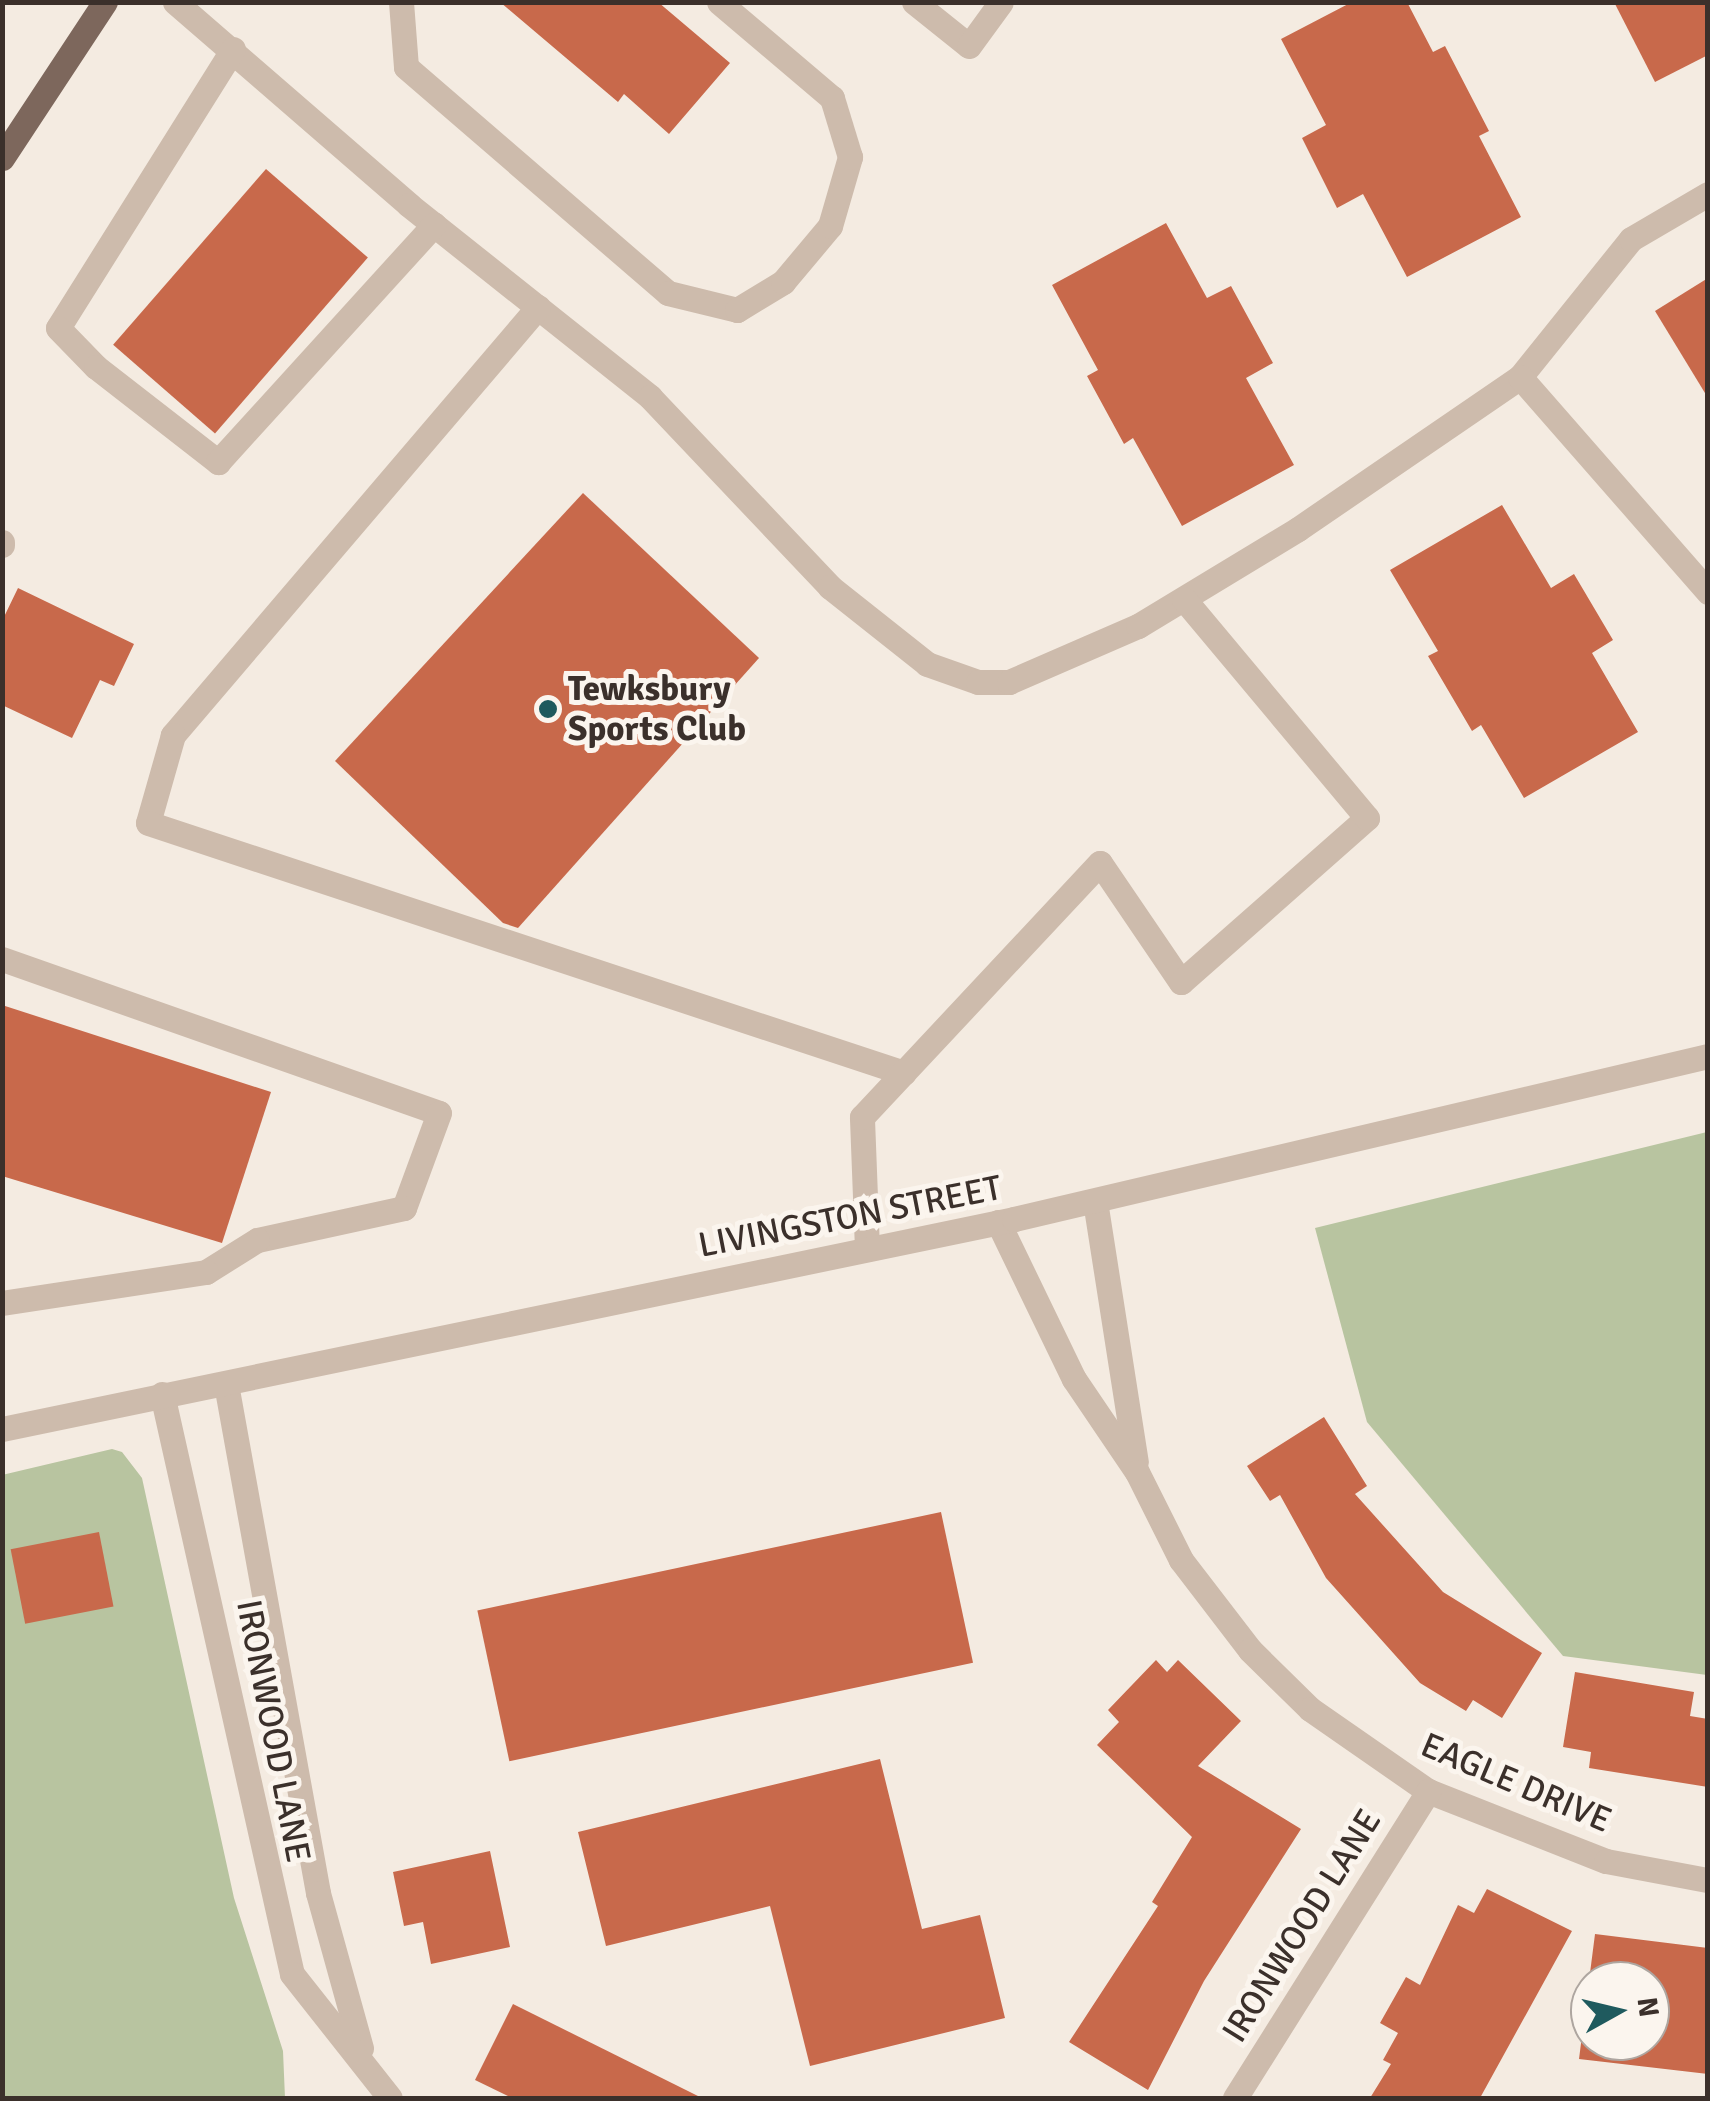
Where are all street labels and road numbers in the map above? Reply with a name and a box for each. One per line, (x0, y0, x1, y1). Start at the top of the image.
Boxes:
street label: LIVINGSTON STREET (695, 1167, 1005, 1267)
street label: IRONWOOD LANE (227, 1596, 319, 1866)
street label: EAGLE DRIVE (1415, 1724, 1617, 1842)
street label: IRONWOOD LANE (1214, 1802, 1390, 2050)

